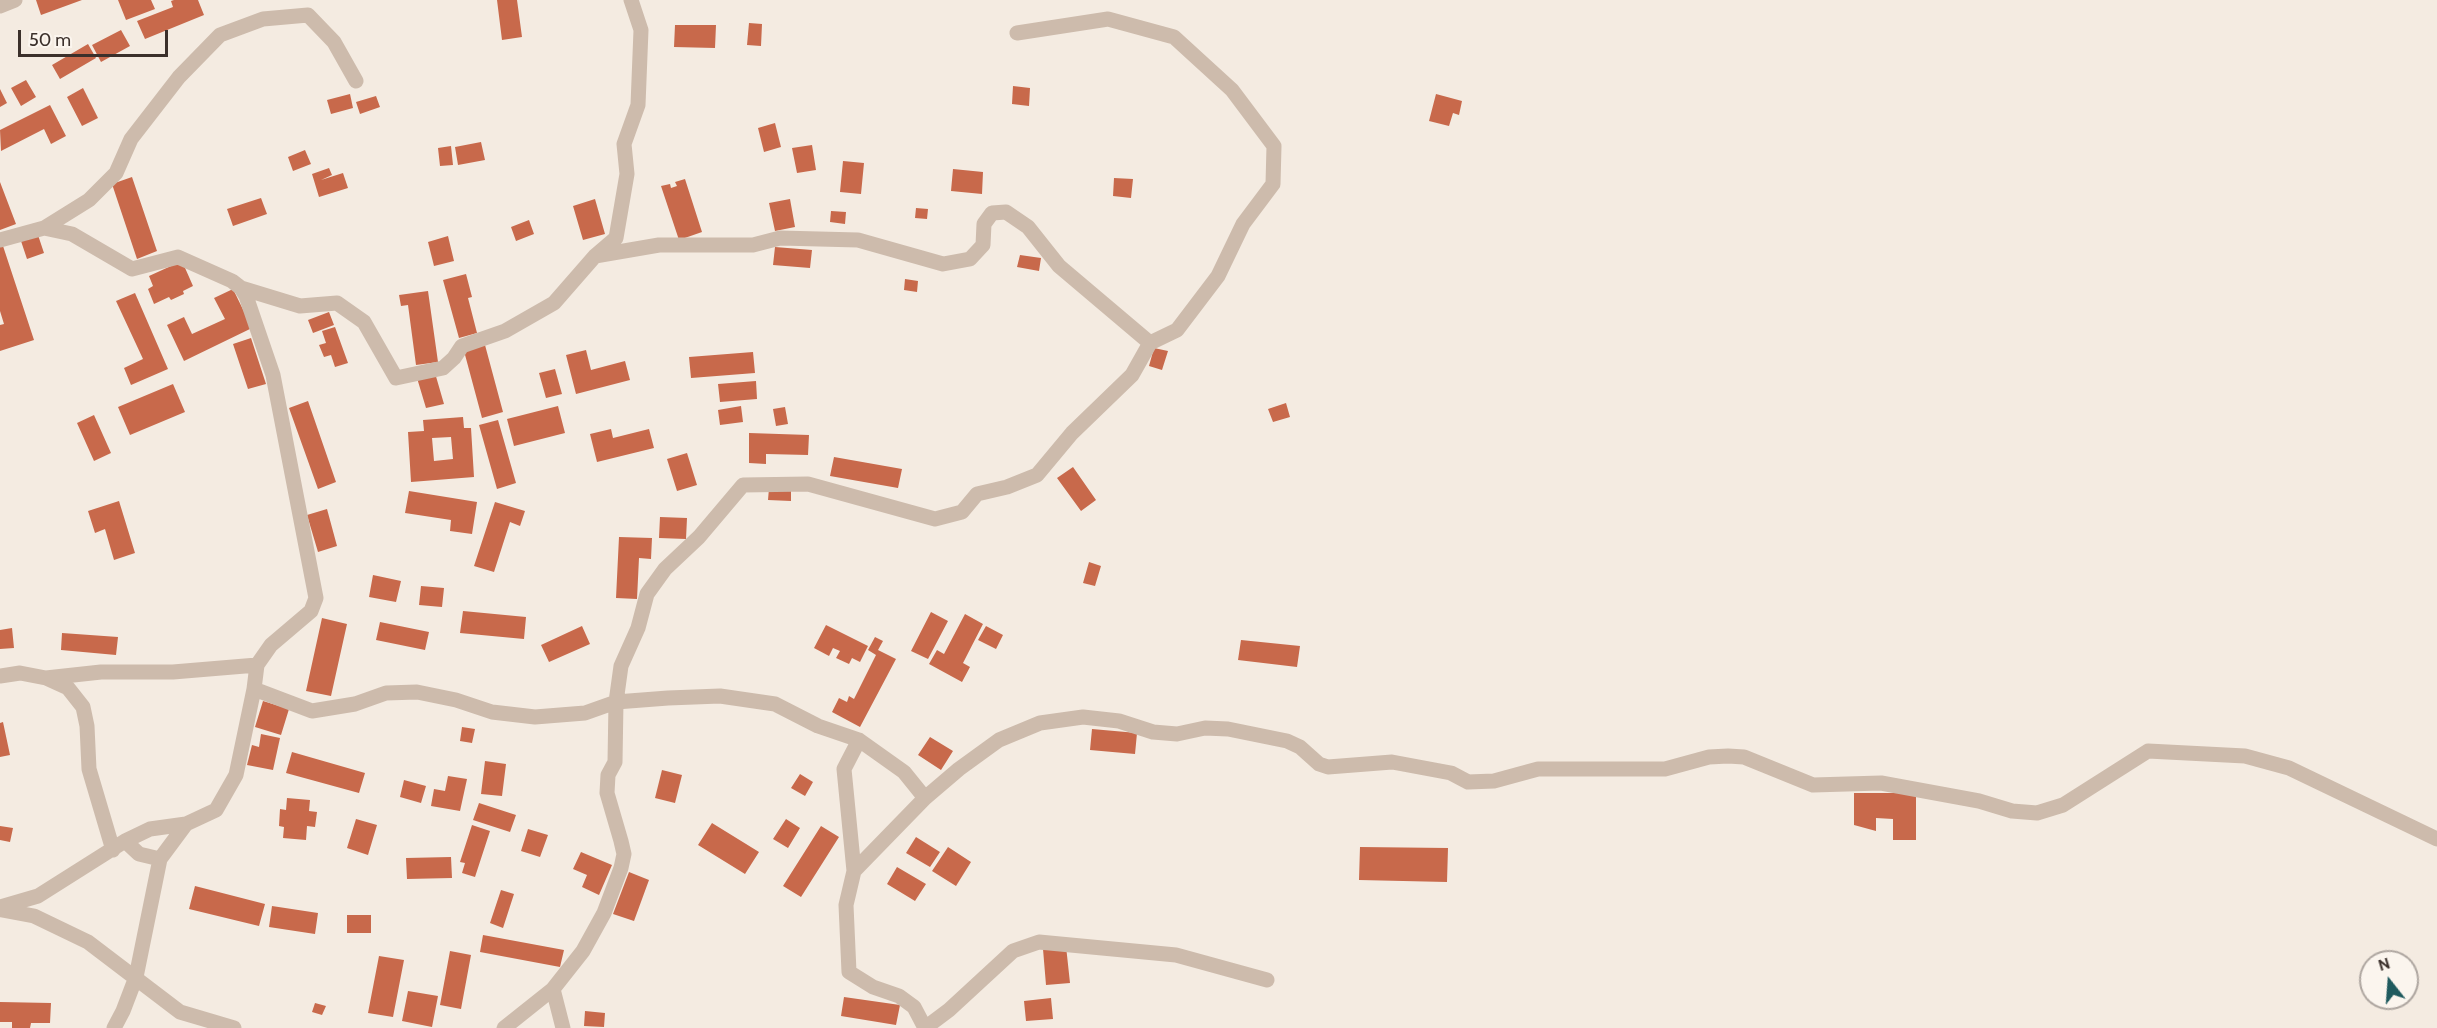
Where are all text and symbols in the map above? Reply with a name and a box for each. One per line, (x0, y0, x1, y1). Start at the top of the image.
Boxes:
scale bar (21, 18, 171, 56)
text: 50 m (29, 29, 71, 51)
north arrow (2359, 950, 2419, 1010)
text: N (2376, 953, 2392, 975)

